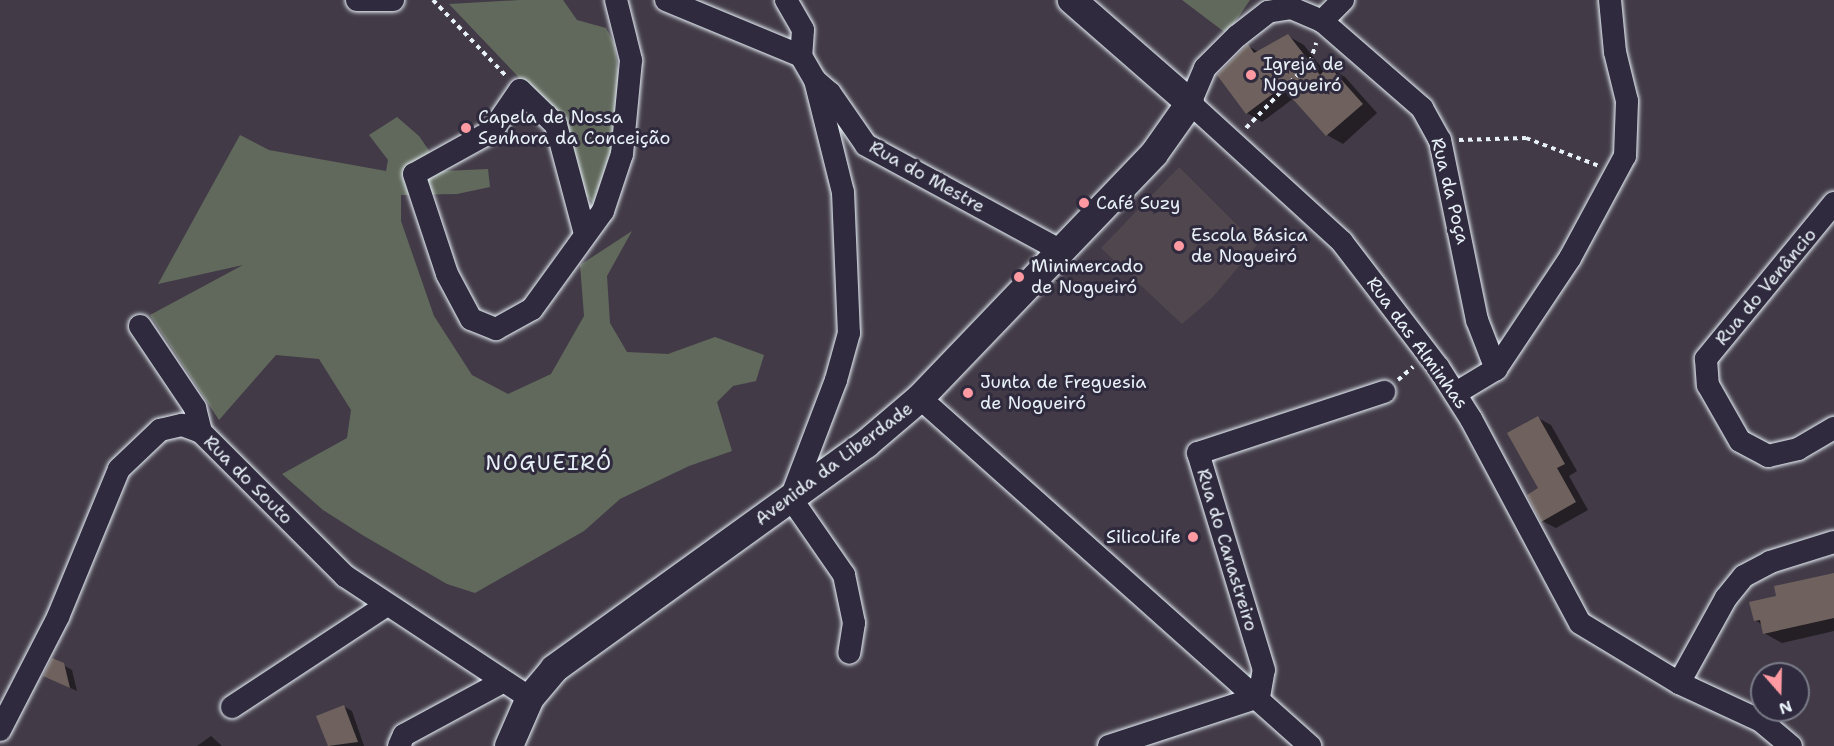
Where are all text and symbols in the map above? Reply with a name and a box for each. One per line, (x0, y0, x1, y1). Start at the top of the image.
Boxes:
place label: Igreja de Nogueiró (1263, 54, 1344, 97)
marker: Igreja de Nogueiró (1244, 68, 1258, 82)
place label: Capela de Nossa Senhora da Conceição (478, 107, 670, 150)
marker: Capela de Nossa Senhora da Conceição (459, 121, 473, 135)
street label: Rua do Mestre (865, 136, 989, 218)
street label: Rua da Poça (1426, 136, 1474, 246)
place label: Café Suzy (1096, 192, 1180, 214)
marker: Café Suzy (1077, 196, 1091, 210)
street label: Rua do Venâncio (1711, 224, 1821, 350)
place label: Escola Básica de Nogueiró (1191, 225, 1308, 268)
marker: Escola Básica de Nogueiró (1172, 239, 1186, 253)
place label: Minimercado de Nogueiró (1031, 256, 1143, 298)
marker: Minimercado de Nogueiró (1012, 270, 1026, 284)
street label: Rua das Alminhas (1362, 273, 1472, 413)
place label: Junta de Freguesia de Nogueiró (980, 372, 1146, 415)
marker: Junta de Freguesia de Nogueiró (961, 386, 975, 400)
street label: Avenida da Liberdade (751, 398, 917, 530)
street label: Rua do Souto (199, 431, 297, 529)
district label: NOGUEIRÓ (485, 450, 613, 476)
street label: Rua do Canastreiro (1192, 466, 1262, 634)
place label: SilicoLife (1106, 526, 1181, 548)
marker: SilicoLife (1186, 530, 1200, 544)
north arrow (1750, 662, 1810, 722)
text: N (1776, 695, 1795, 720)

